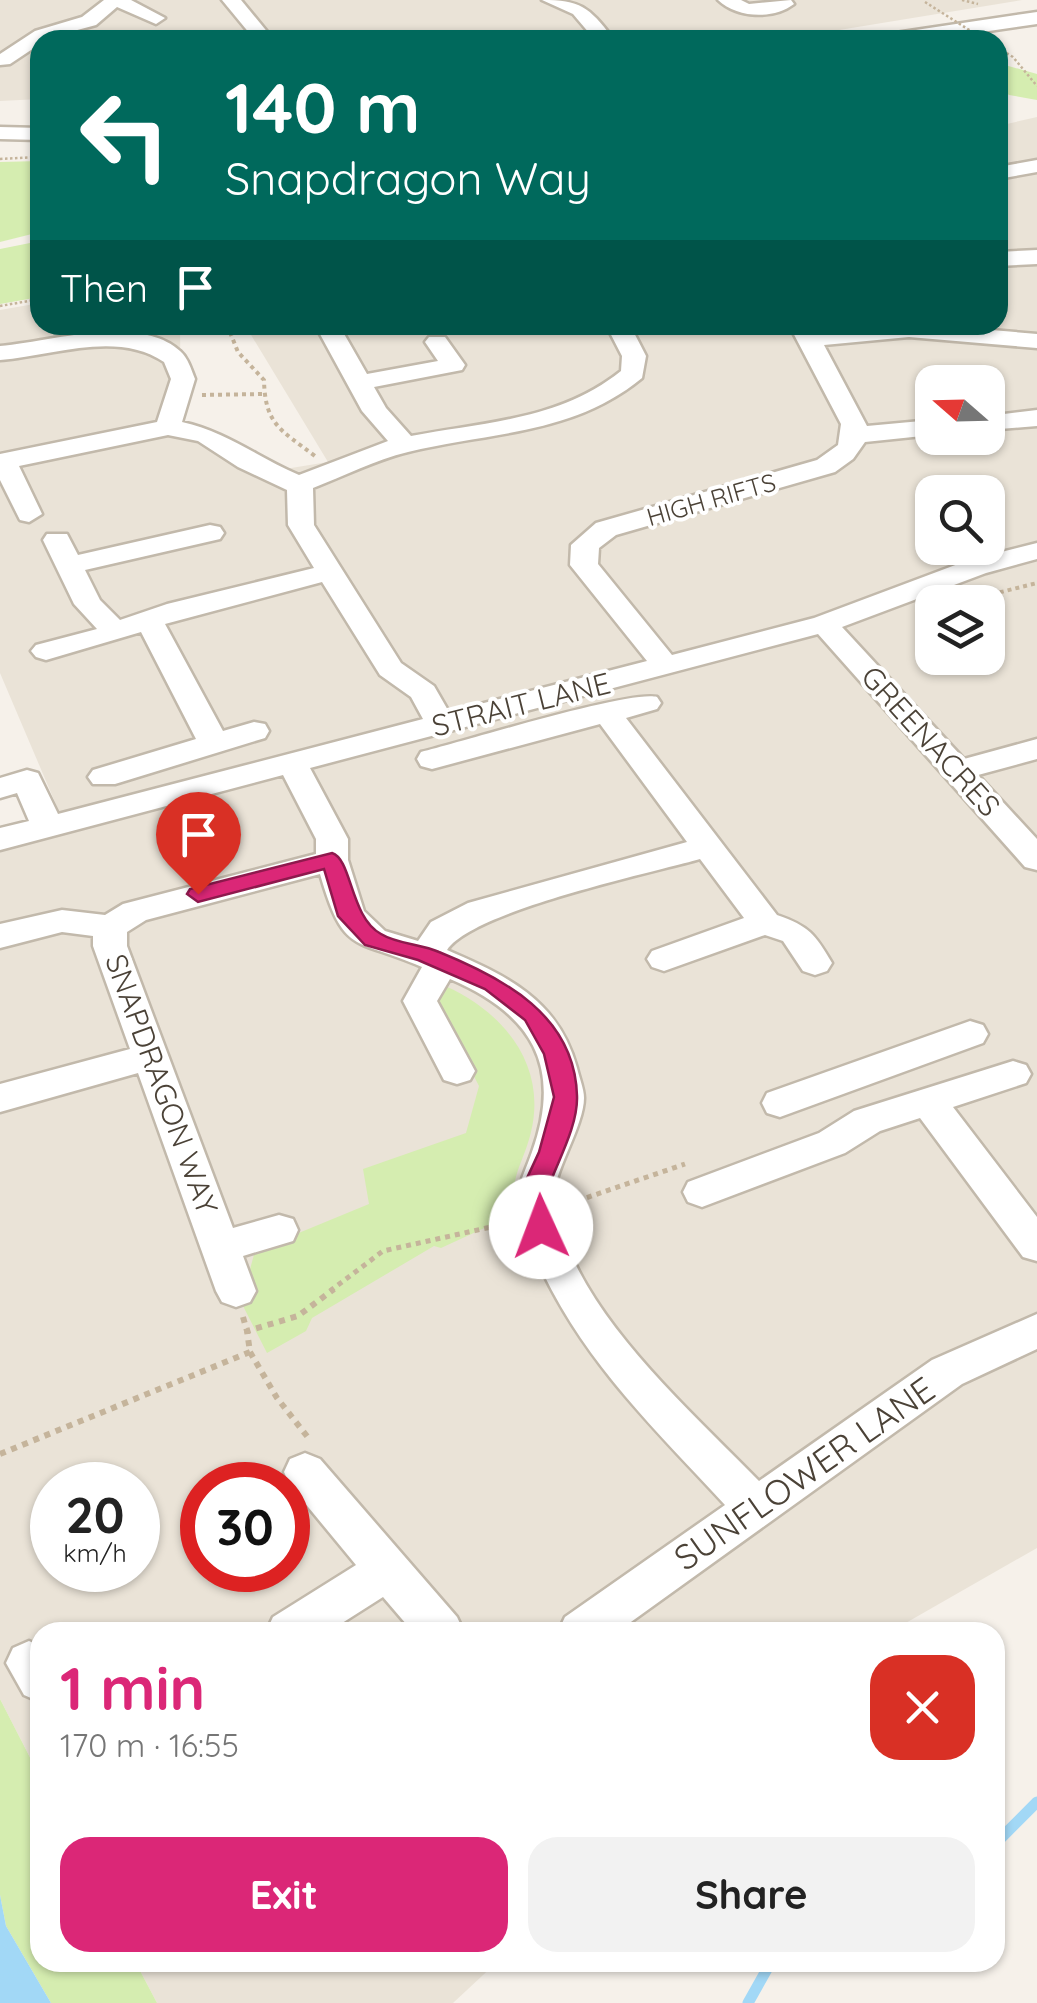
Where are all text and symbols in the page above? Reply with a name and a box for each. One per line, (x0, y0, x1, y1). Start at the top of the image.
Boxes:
text: 140 m (225, 63, 421, 151)
icon: left (60, 70, 190, 200)
text: Snapdragon Way (225, 150, 591, 206)
icon: arrive (168, 260, 223, 315)
text: Then (60, 264, 148, 312)
north arrow (915, 365, 1005, 455)
map controls (915, 365, 1005, 675)
street label: HIGH RIFTS (643, 466, 779, 532)
button: search (915, 475, 1005, 565)
button: layers (915, 585, 1005, 675)
street label: GREENACRES (853, 658, 1009, 824)
street label: STRAIT LANE (428, 663, 614, 745)
pin (156, 792, 241, 895)
icon: arrive (171, 807, 226, 862)
street label: SNAPDRAGON WAY (97, 949, 227, 1219)
position arrow (489, 1175, 593, 1279)
street label: SUNFLOWER LANE (665, 1367, 943, 1579)
speed limit sign: 30 (180, 1462, 310, 1592)
text: 20 (65, 1483, 125, 1546)
text: km/h (63, 1537, 127, 1568)
text: 1 min (60, 1650, 205, 1725)
button: close (870, 1655, 975, 1760)
text: 170 m · 16:55 (60, 1725, 239, 1765)
button: Exit (60, 1837, 508, 1952)
button: Share (528, 1837, 975, 1952)

